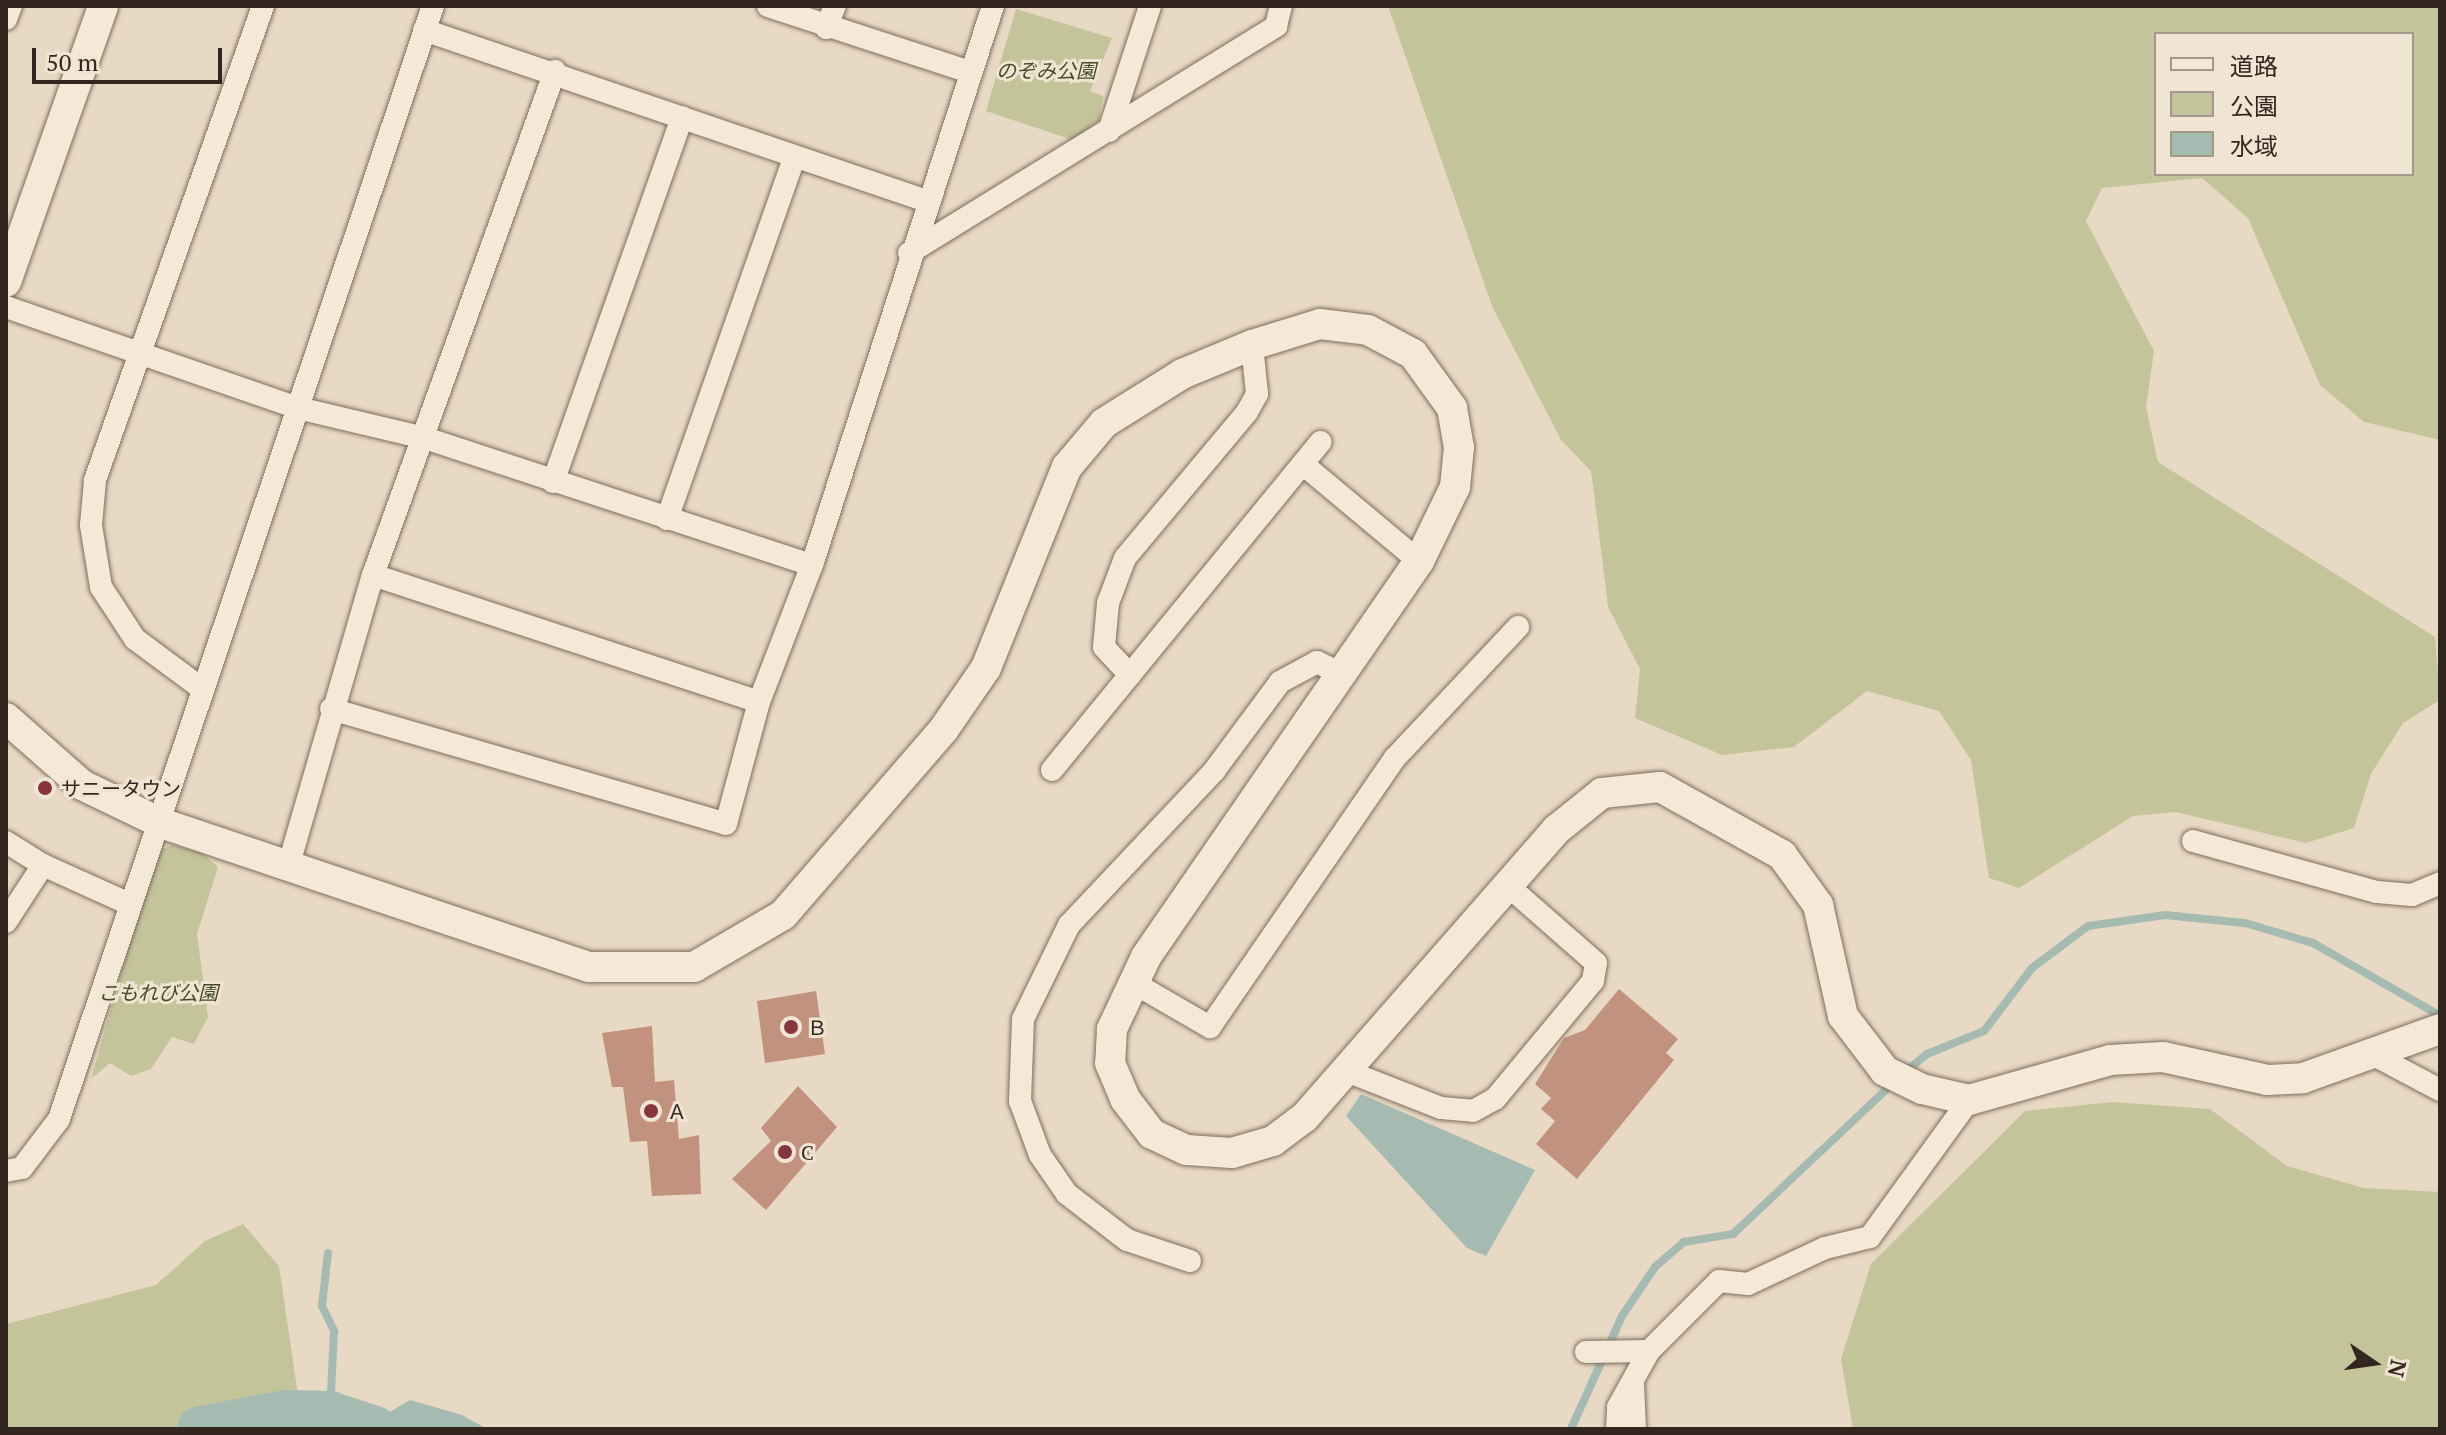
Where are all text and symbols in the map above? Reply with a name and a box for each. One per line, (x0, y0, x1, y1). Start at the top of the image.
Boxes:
scale bar (36, 32, 226, 82)
legend (2154, 32, 2414, 176)
text: 50 m (46, 46, 98, 78)
text: 道路 (2230, 50, 2278, 82)
park label: のぞみ公園 (996, 58, 1096, 82)
text: 公園 (2230, 90, 2278, 122)
text: 水域 (2230, 130, 2278, 162)
place label: サニータウン (61, 776, 181, 800)
marker: サニータウン (36, 779, 54, 797)
park label: こもれび公園 (98, 980, 218, 1004)
place label: Ｂ (807, 1015, 827, 1039)
marker: Ｂ (782, 1018, 800, 1036)
place label: Ａ (667, 1099, 687, 1123)
marker: Ａ (642, 1102, 660, 1120)
place label: C (801, 1140, 814, 1164)
marker: C (776, 1143, 794, 1161)
north arrow (2334, 1323, 2414, 1403)
text: N (2382, 1357, 2414, 1380)

